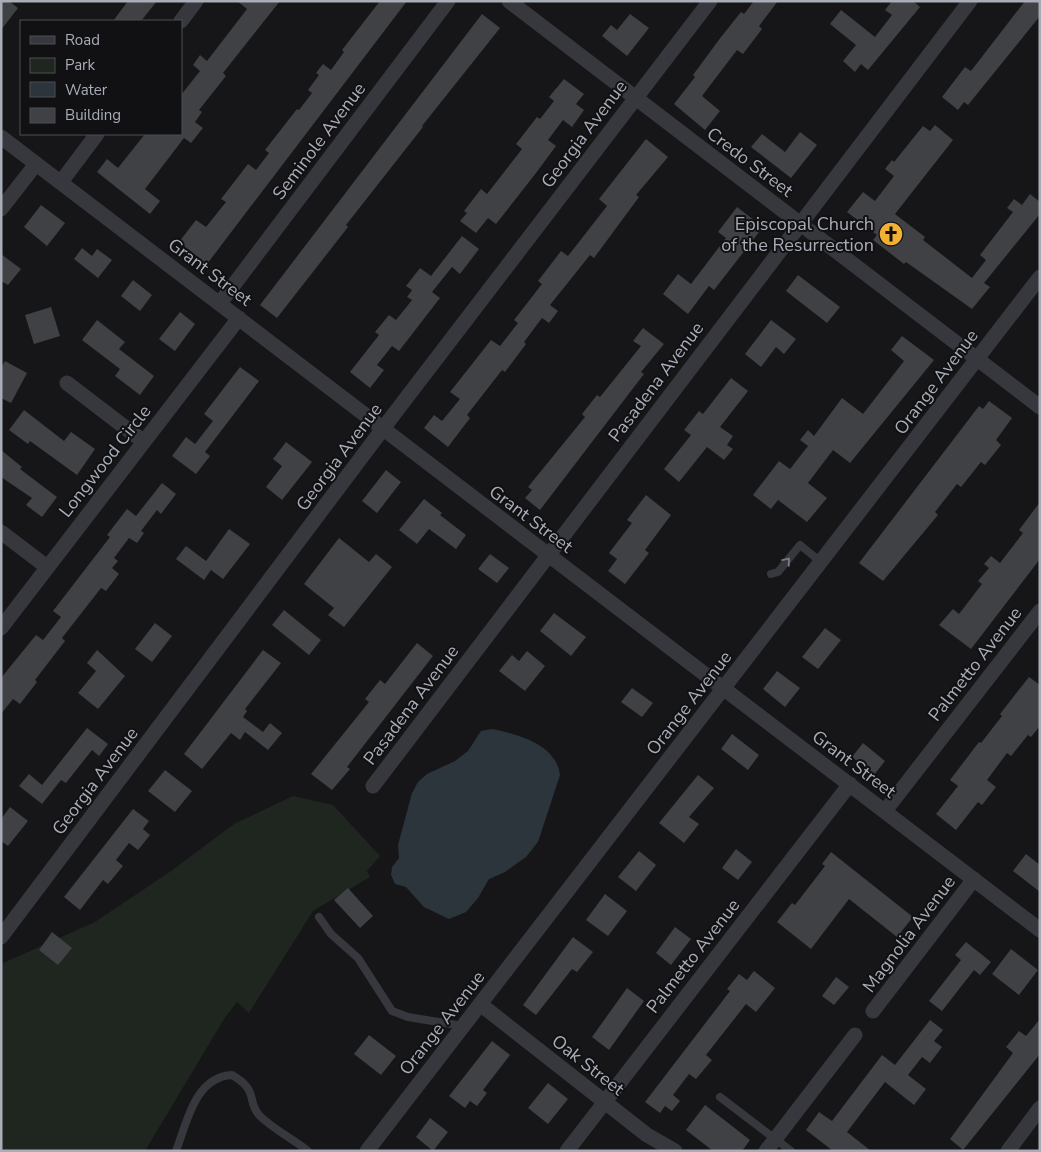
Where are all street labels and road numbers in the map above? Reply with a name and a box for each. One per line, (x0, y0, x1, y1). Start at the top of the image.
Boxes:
street label: Georgia Avenue (536, 75, 632, 193)
street label: Seminole Avenue (267, 77, 371, 205)
street label: Credo Street (702, 122, 799, 203)
street label: Grant Street (163, 233, 257, 312)
street label: Pasadena Avenue (603, 317, 709, 447)
street label: Orange Avenue (889, 324, 983, 440)
street label: Georgia Avenue (291, 398, 387, 516)
street label: Longwood Circle (54, 400, 156, 522)
street label: Grant Street (484, 480, 578, 559)
street label: Palmetto Avenue (923, 602, 1027, 726)
street label: Pasadena Avenue (358, 640, 464, 770)
street label: Orange Avenue (641, 646, 737, 760)
street label: Georgia Avenue (47, 722, 143, 840)
street label: Grant Street (807, 725, 901, 804)
street label: Magnolia Avenue (857, 871, 961, 997)
street label: Palmetto Avenue (641, 894, 745, 1018)
street label: Orange Avenue (394, 966, 490, 1080)
street label: Oak Street (547, 1029, 630, 1101)

